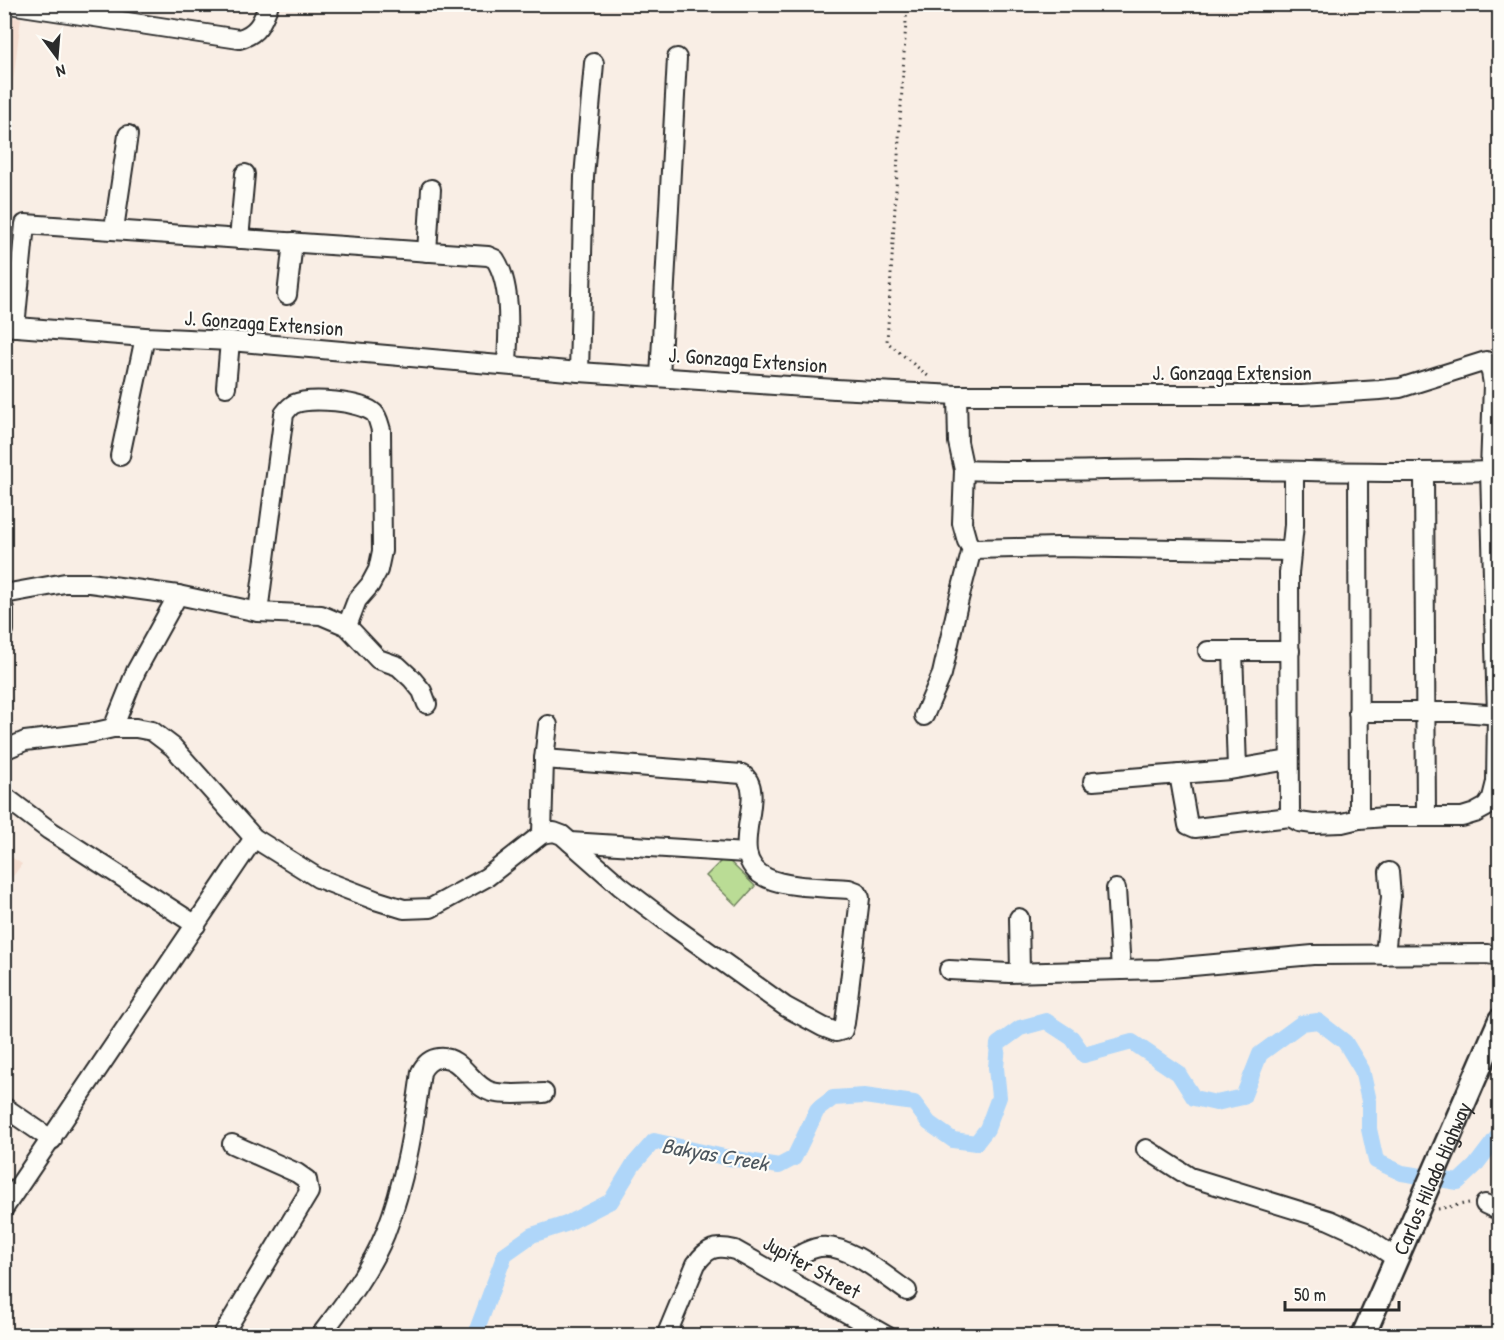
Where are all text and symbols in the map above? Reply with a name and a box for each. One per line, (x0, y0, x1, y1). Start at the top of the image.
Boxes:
north arrow (27, 27, 87, 87)
text: N (54, 60, 68, 83)
street label: J. Gonzaga Extension (184, 303, 344, 343)
street label: J. Gonzaga Extension (668, 340, 828, 380)
street label: J. Gonzaga Extension (1152, 358, 1312, 387)
street label: Carlos Hilado Highway (1385, 1097, 1477, 1259)
water label: Bakyas Creek (659, 1130, 772, 1178)
street label: Jupiter Street (758, 1228, 867, 1306)
scale bar (1285, 1274, 1399, 1312)
text: 50 m (1294, 1282, 1326, 1307)

